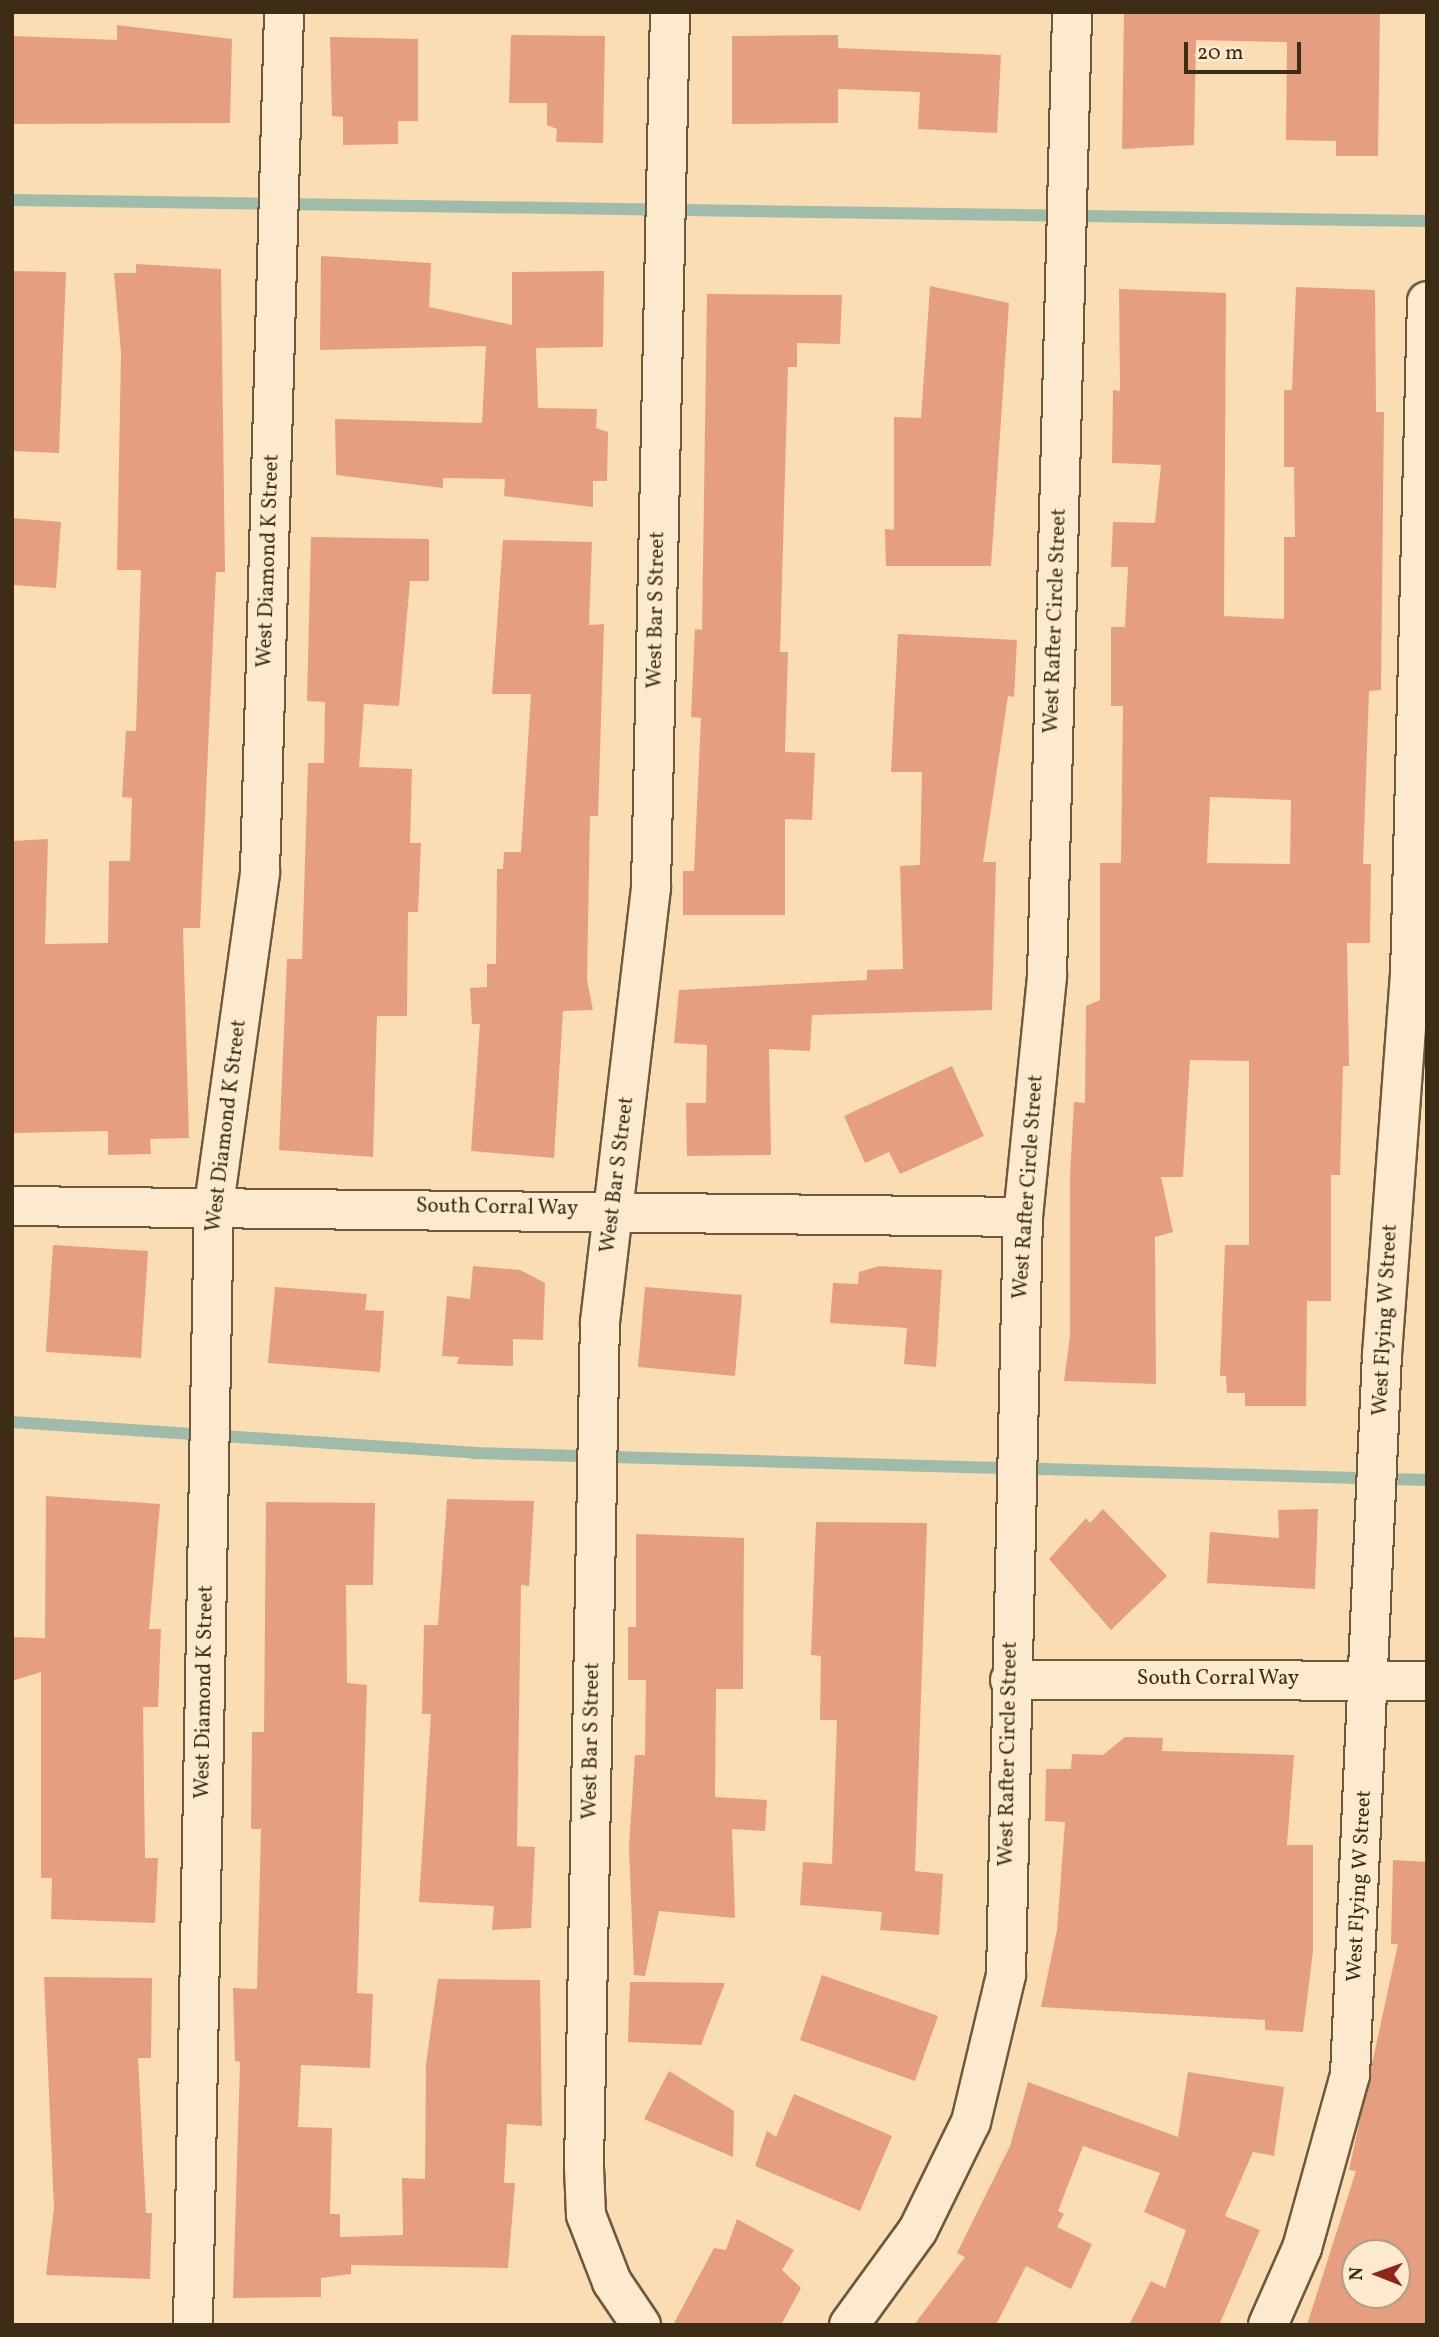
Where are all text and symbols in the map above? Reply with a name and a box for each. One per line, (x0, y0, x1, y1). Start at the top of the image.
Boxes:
scale bar (1187, 28, 1304, 72)
text: 20 m (1197, 39, 1243, 68)
street label: West Diamond K Street (253, 454, 285, 668)
street label: West Rafter Circle Street (1039, 508, 1073, 734)
street label: West Bar S Street (643, 531, 671, 689)
street label: West Diamond K Street (201, 1018, 253, 1234)
street label: West Rafter Circle Street (1009, 1074, 1049, 1300)
street label: West Bar S Street (596, 1095, 640, 1255)
street label: South Corral Way (415, 1194, 579, 1222)
street label: West Flying W Street (1368, 1223, 1404, 1417)
street label: West Diamond K Street (191, 1585, 219, 1799)
street label: West Rafter Circle Street (994, 1641, 1024, 1867)
street label: West Bar S Street (578, 1662, 606, 1820)
street label: South Corral Way (1137, 1666, 1299, 1692)
street label: West Flying W Street (1342, 1789, 1378, 1983)
north arrow (1341, 2239, 1411, 2309)
text: N (1344, 2267, 1370, 2281)

